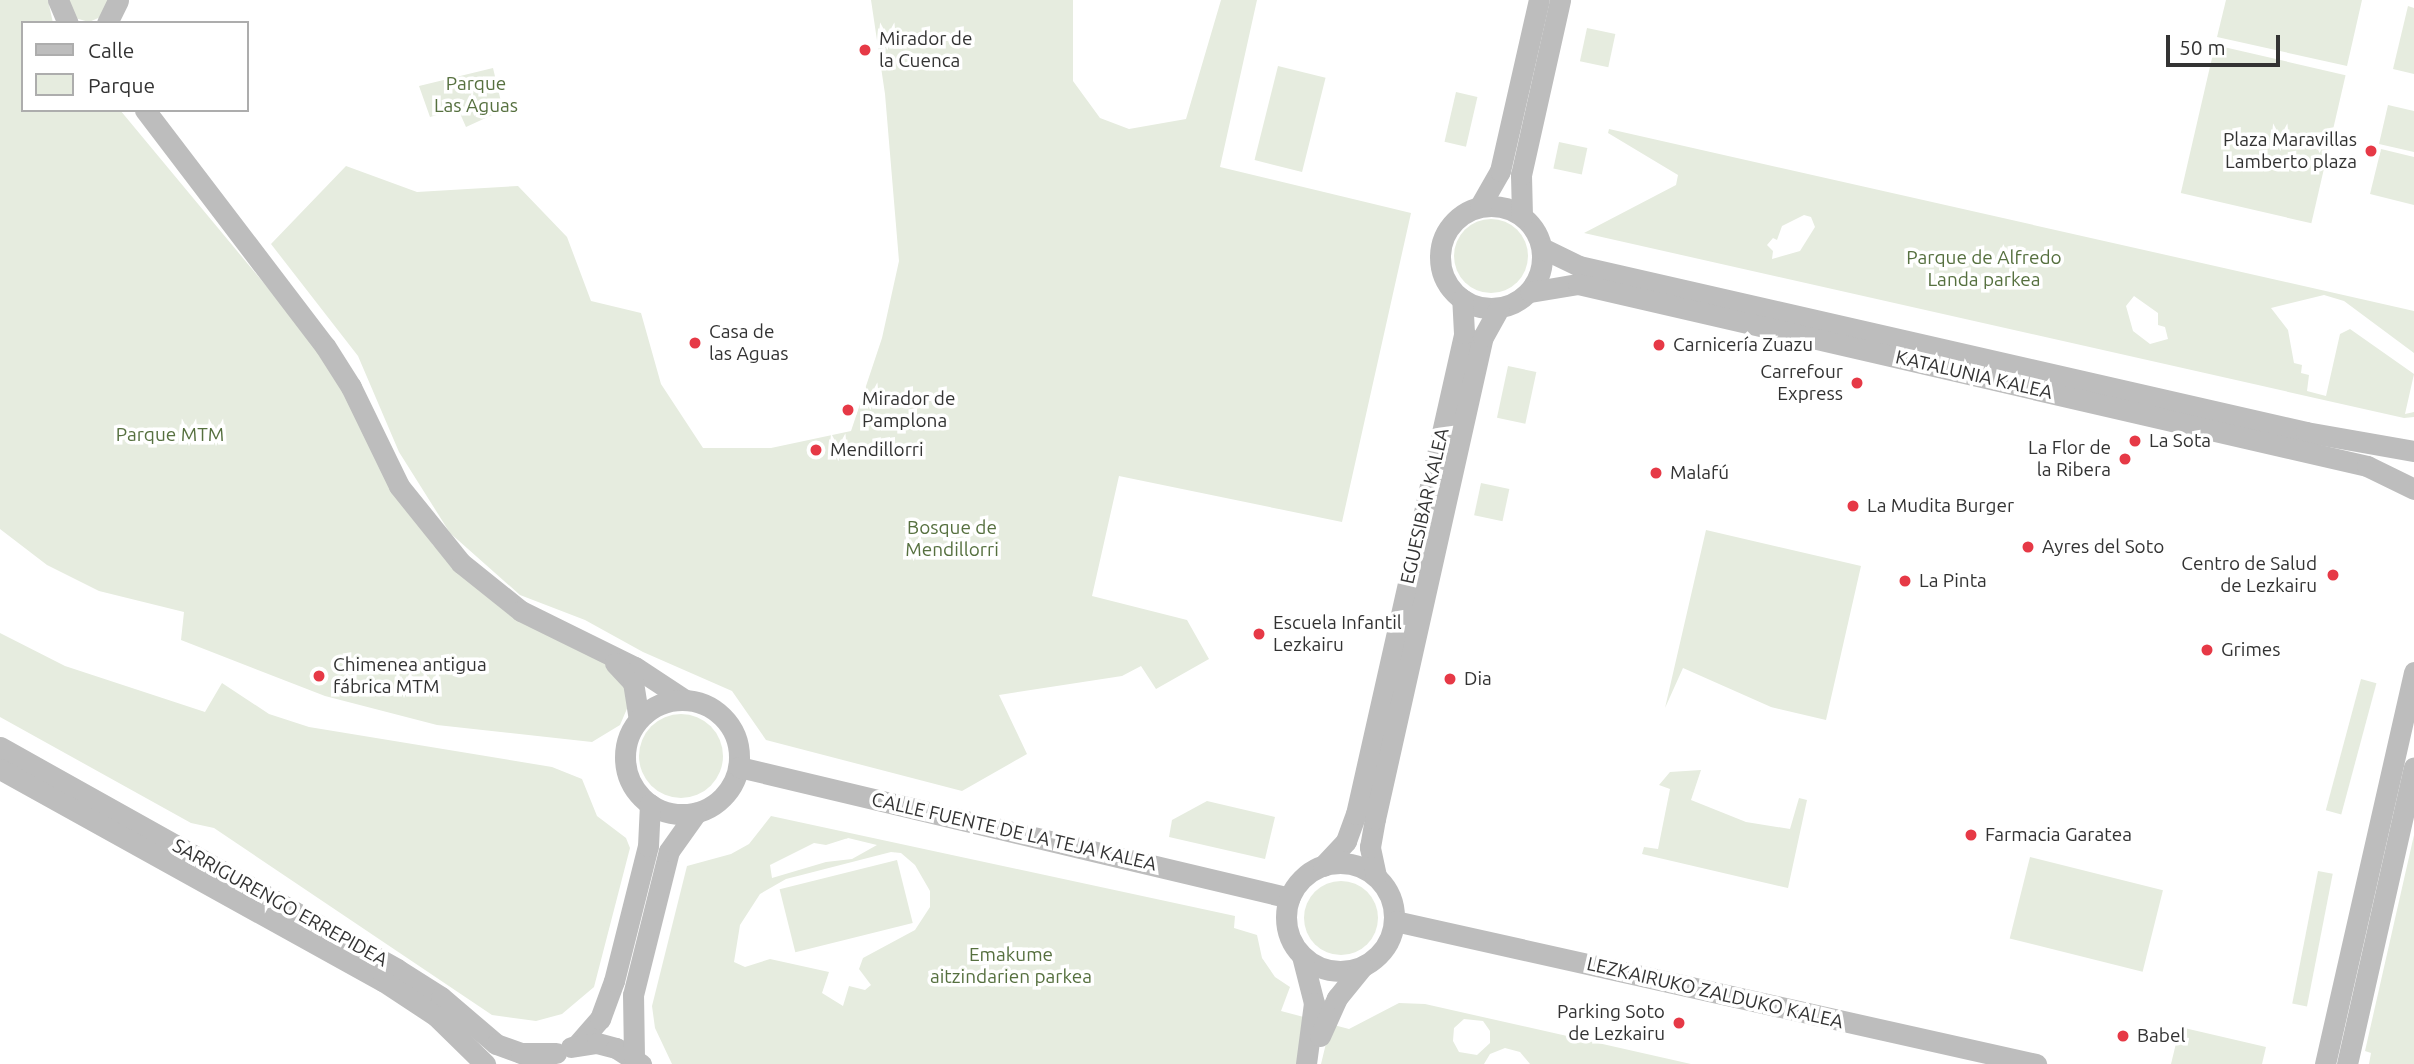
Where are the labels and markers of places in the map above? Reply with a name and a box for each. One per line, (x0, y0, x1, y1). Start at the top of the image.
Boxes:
place label: Mirador de la Cuenca (879, 28, 972, 72)
marker: Mirador de la Cuenca (857, 42, 873, 58)
place label: Plaza Maravillas Lamberto plaza (2223, 129, 2357, 173)
marker: Plaza Maravillas Lamberto plaza (2363, 143, 2379, 159)
place label: Casa de las Aguas (709, 321, 788, 365)
place label: Carnicería Zuazu (1673, 334, 1813, 356)
marker: Casa de las Aguas (687, 335, 703, 351)
marker: Carnicería Zuazu (1651, 337, 1667, 353)
place label: Carrefour Express (1760, 361, 1843, 405)
marker: Carrefour Express (1849, 375, 1865, 391)
place label: Mirador de Pamplona (862, 388, 955, 432)
marker: Mirador de Pamplona (840, 402, 856, 418)
place label: La Sota (2149, 430, 2211, 452)
marker: La Sota (2127, 433, 2143, 449)
place label: La Flor de la Ribera (2028, 437, 2111, 481)
place label: Mendillorri (830, 439, 924, 461)
marker: Mendillorri (808, 442, 824, 458)
marker: La Flor de la Ribera (2117, 451, 2133, 467)
place label: Malafú (1670, 462, 1729, 484)
marker: Malafú (1648, 465, 1664, 481)
place label: La Mudita Burger (1867, 495, 2014, 517)
marker: La Mudita Burger (1845, 498, 1861, 514)
place label: Ayres del Soto (2042, 536, 2164, 558)
marker: Ayres del Soto (2020, 539, 2036, 555)
place label: Centro de Salud de Lezkairu (2181, 553, 2317, 597)
marker: Centro de Salud de Lezkairu (2323, 565, 2343, 585)
place label: La Pinta (1919, 570, 1987, 592)
marker: La Pinta (1897, 573, 1913, 589)
place label: Escuela Infantil Lezkairu (1273, 612, 1402, 656)
marker: Escuela Infantil Lezkairu (1251, 626, 1267, 642)
place label: Grimes (2221, 639, 2281, 661)
marker: Grimes (2199, 642, 2215, 658)
place label: Chimenea antigua fábrica MTM (333, 654, 487, 698)
marker: Chimenea antigua fábrica MTM (311, 668, 327, 684)
place label: Dia (1464, 668, 1492, 690)
marker: Dia (1442, 671, 1458, 687)
place label: Farmacia Garatea (1985, 824, 2132, 846)
marker: Farmacia Garatea (1963, 827, 1979, 843)
place label: Parking Soto de Lezkairu (1557, 1001, 1665, 1045)
marker: Parking Soto de Lezkairu (1671, 1015, 1687, 1031)
place label: Babel (2137, 1025, 2185, 1047)
marker: Babel (2115, 1028, 2131, 1044)

